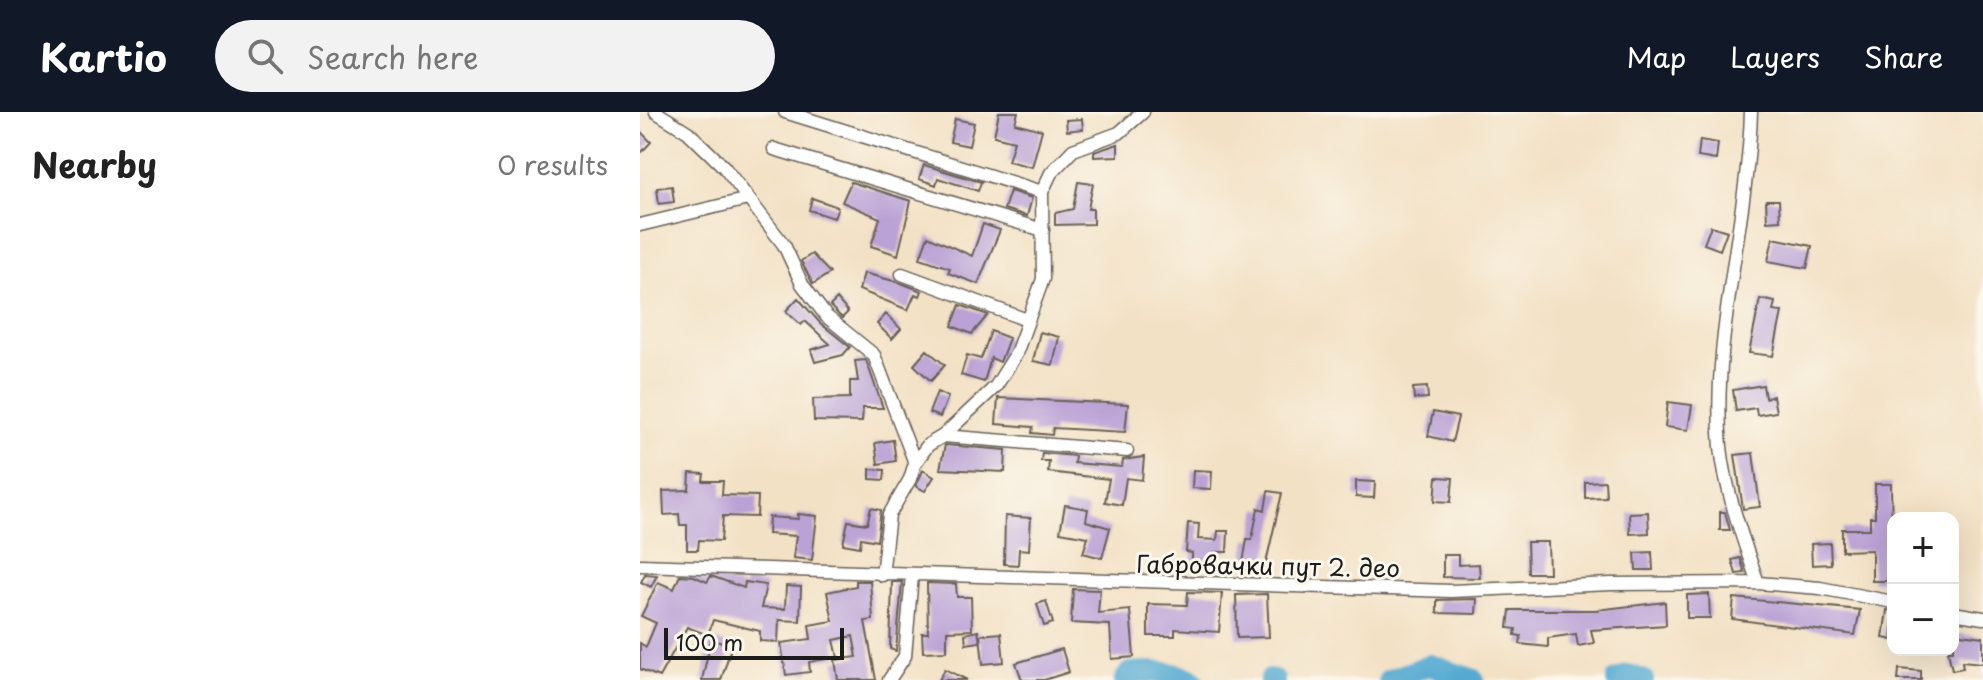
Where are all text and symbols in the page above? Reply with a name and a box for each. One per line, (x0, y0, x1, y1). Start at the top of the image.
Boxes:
search box (215, 20, 775, 92)
text: Kartio (40, 28, 167, 85)
icon: search (243, 34, 287, 78)
text: Search here (307, 34, 478, 79)
text: Map (1626, 35, 1686, 78)
text: Layers (1730, 35, 1820, 78)
text: Share (1864, 35, 1943, 78)
text: Nearby (32, 138, 157, 190)
text: 0 results (497, 145, 608, 184)
map controls (1887, 512, 1959, 656)
button: + (1887, 512, 1959, 584)
street label: Габровачки пут 2. део (1136, 545, 1400, 585)
button: − (1887, 584, 1959, 656)
scale bar (664, 624, 844, 660)
text: 100 m (676, 625, 743, 658)

